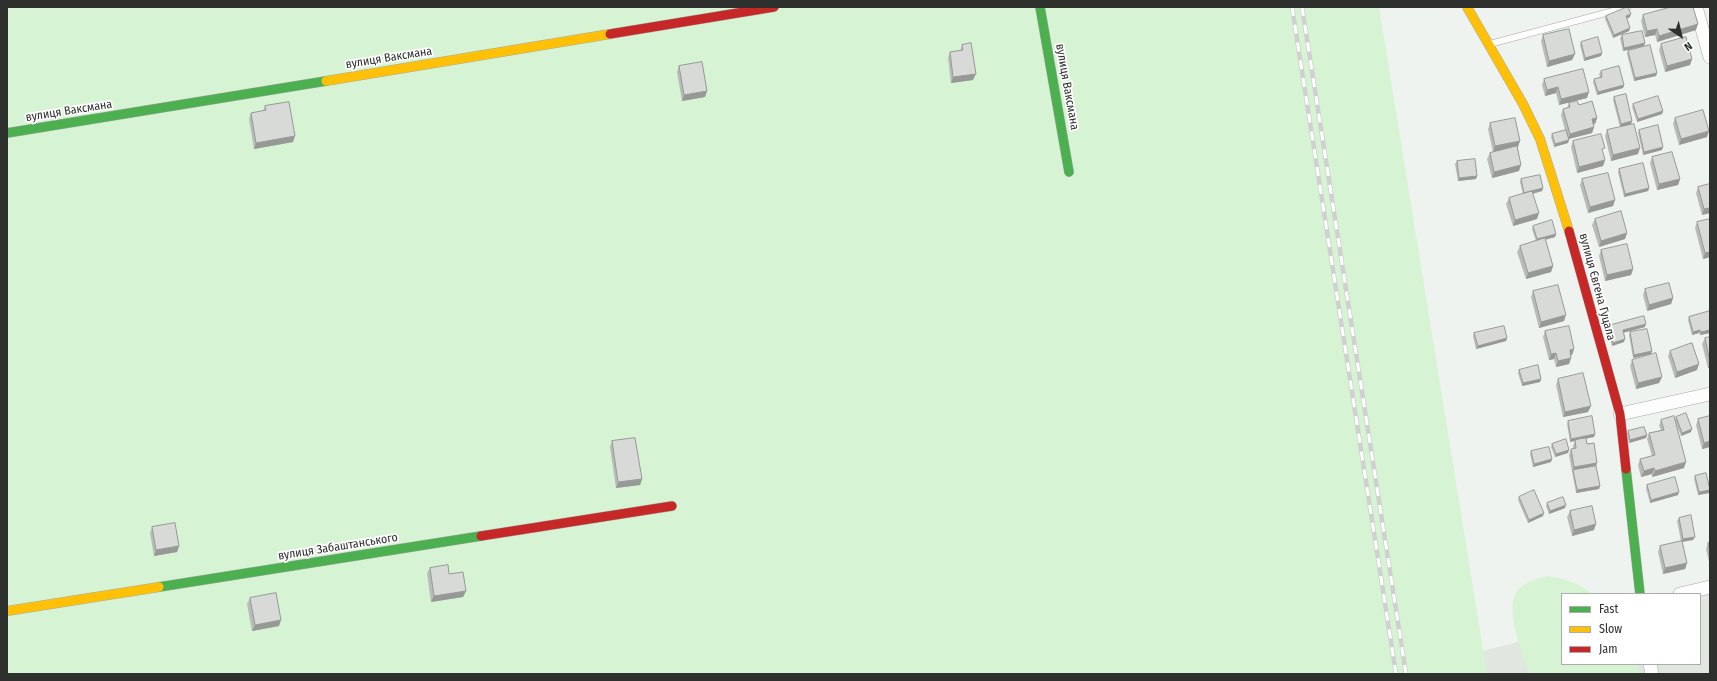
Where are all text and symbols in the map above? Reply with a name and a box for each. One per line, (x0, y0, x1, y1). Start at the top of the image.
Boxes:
north arrow (1661, 16, 1701, 56)
text: N (1682, 39, 1695, 53)
street label: вулиця Ваксмана (1052, 43, 1082, 131)
street label: вулиця Ваксмана (345, 44, 433, 72)
street label: вулиця Ваксмана (25, 97, 113, 125)
street label: вулиця Євгена Гуцала (1576, 232, 1618, 342)
street label: вулиця Забаштанського (277, 530, 399, 564)
legend (1561, 593, 1701, 665)
text: Fast (1599, 602, 1618, 616)
text: Slow (1599, 622, 1622, 636)
text: Jam (1599, 642, 1617, 656)

